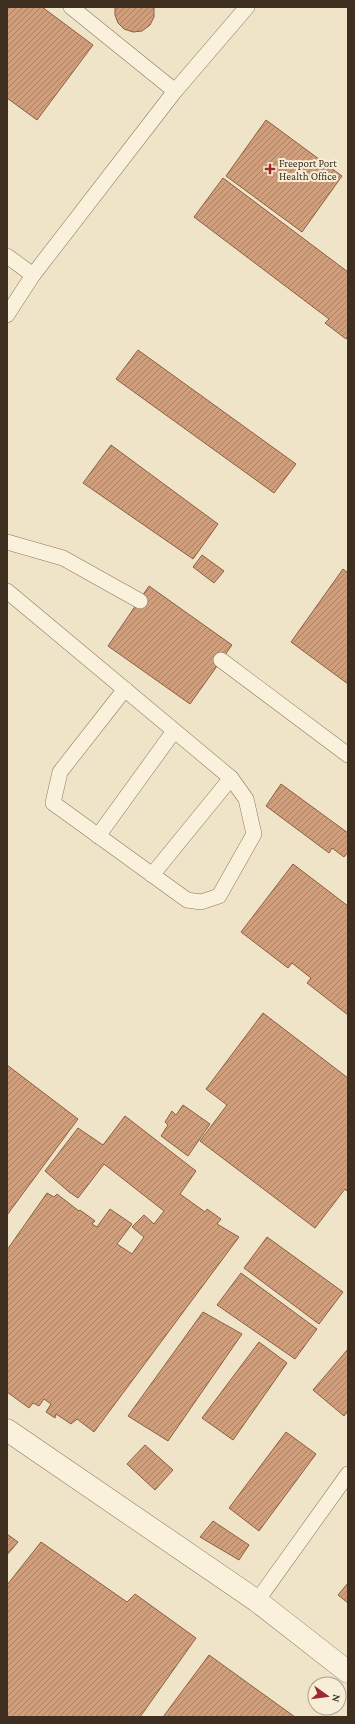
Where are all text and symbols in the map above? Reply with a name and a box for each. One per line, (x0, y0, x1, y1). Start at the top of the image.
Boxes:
place label: Freeport Port Health Office (279, 157, 337, 182)
marker: Freeport Port Health Office (264, 163, 276, 175)
north arrow (307, 1676, 347, 1716)
text: N (330, 1693, 343, 1704)

